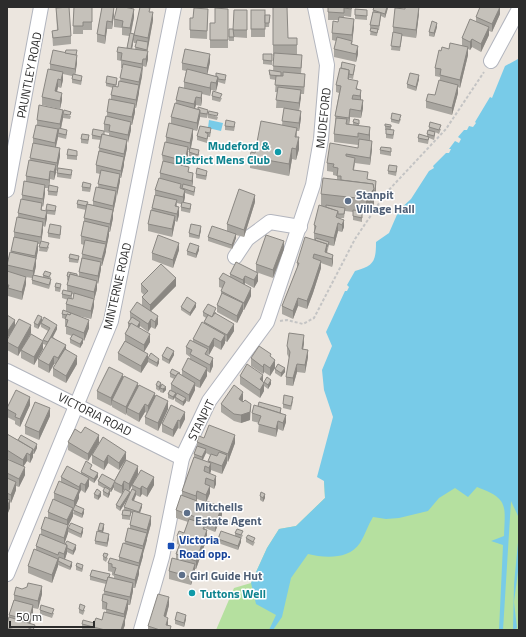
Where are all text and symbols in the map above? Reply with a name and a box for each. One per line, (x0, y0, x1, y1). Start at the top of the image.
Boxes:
street label: PAUNTLEY ROAD (11, 30, 47, 120)
street label: MUDEFORD (310, 86, 336, 150)
place label: Mudeford & District Mens Club (175, 136, 271, 169)
marker: Mudeford & District Mens Club (273, 147, 283, 157)
place label: Stanpit Village Hall (356, 185, 415, 218)
marker: Stanpit Village Hall (343, 196, 353, 206)
street label: MINTERNE ROAD (98, 240, 136, 331)
street label: VICTORIA ROAD (55, 387, 135, 441)
street label: STANPIT (183, 396, 220, 444)
place label: Mitchells Estate Agent (195, 497, 262, 530)
marker: Mitchells Estate Agent (182, 508, 192, 518)
place label: Victoria Road opp. (179, 530, 231, 563)
marker: Victoria Road opp. (166, 541, 176, 551)
place label: Girl Guide Hut (190, 566, 263, 585)
marker: Girl Guide Hut (177, 570, 187, 580)
place label: Tuttons Well (200, 584, 266, 603)
marker: Tuttons Well (187, 588, 197, 598)
scale bar (10, 603, 94, 629)
text: 50 m (16, 607, 42, 626)

